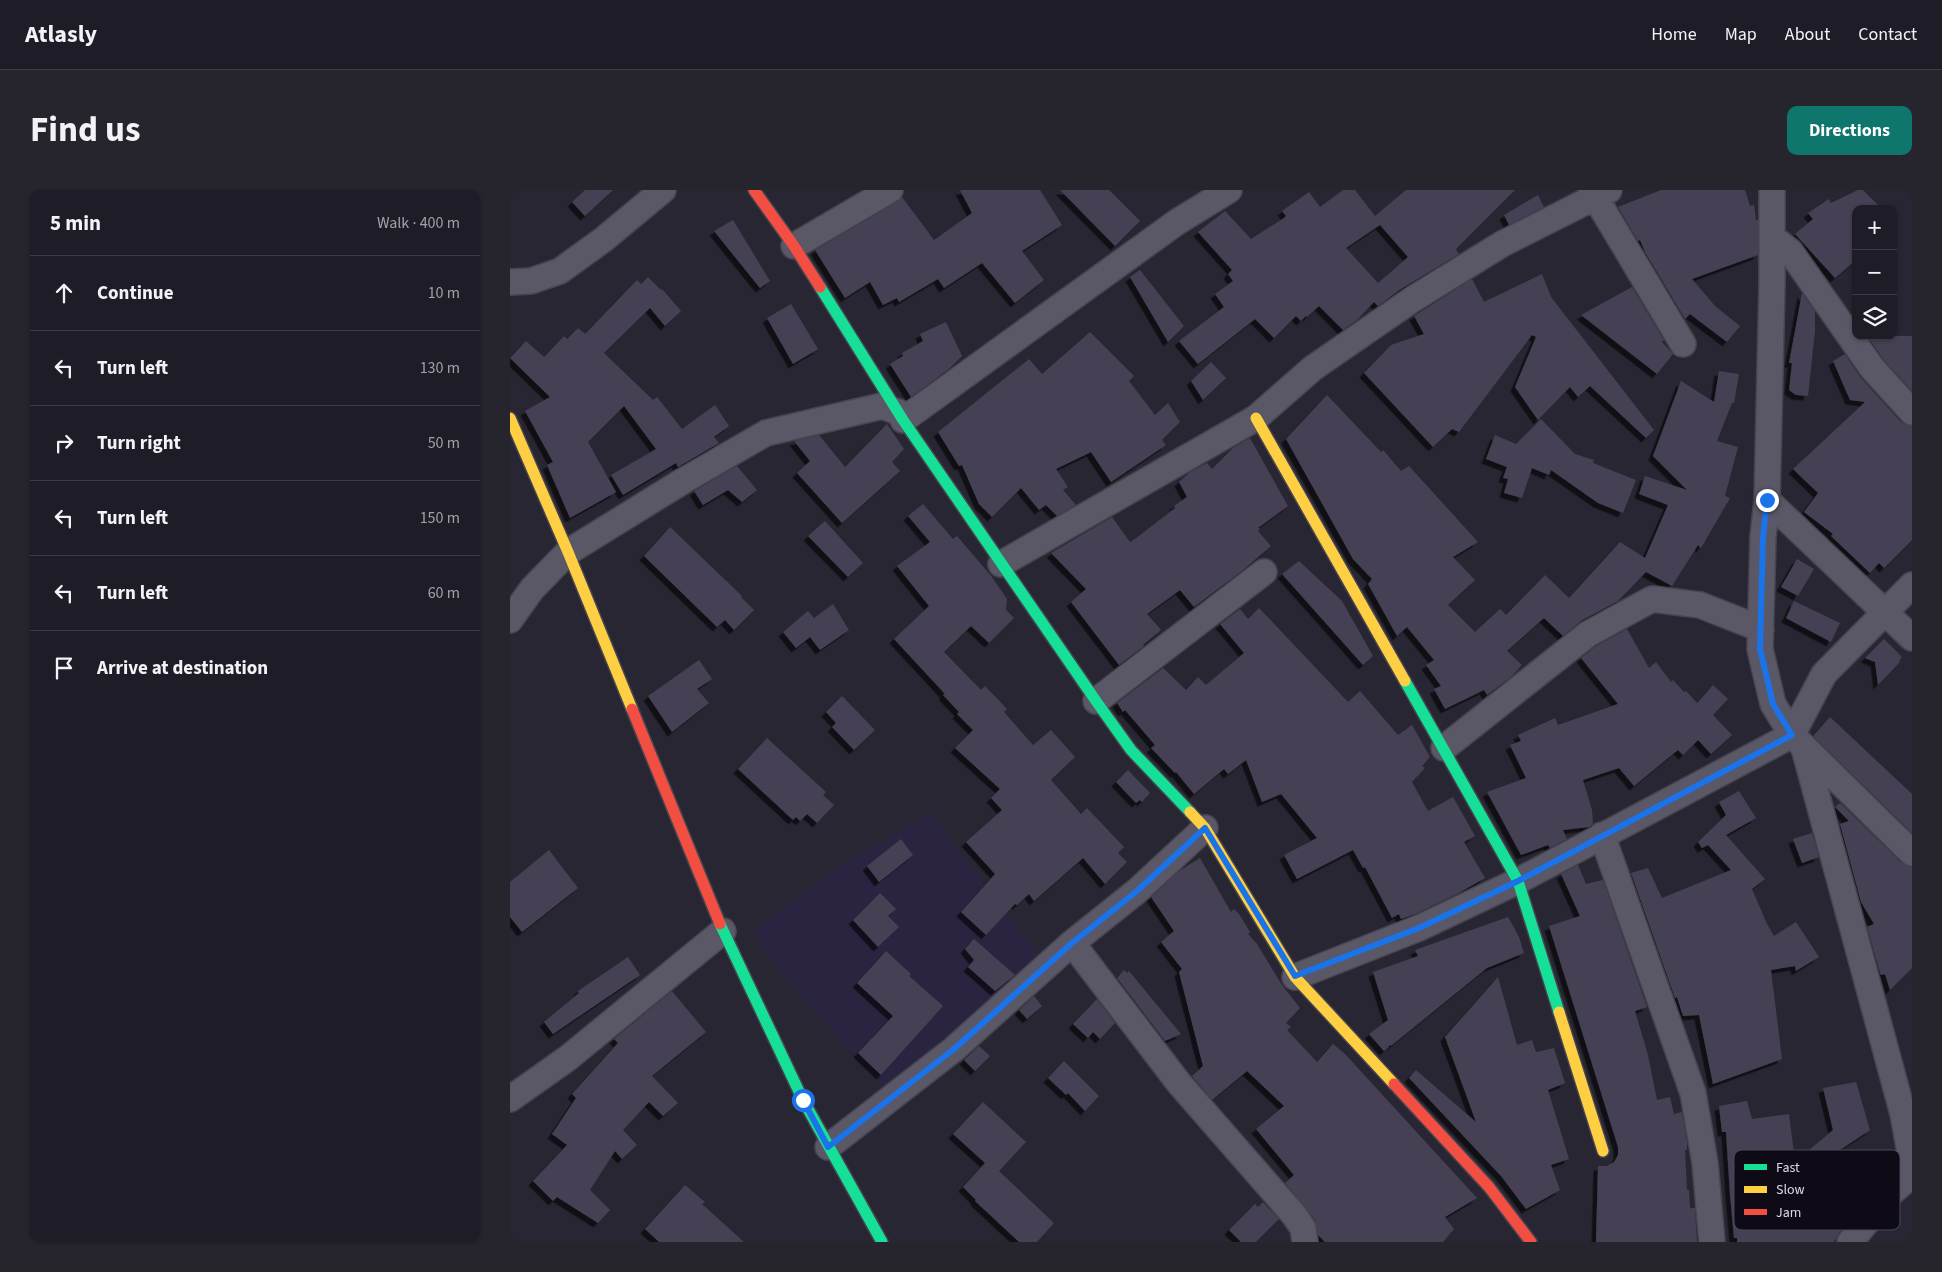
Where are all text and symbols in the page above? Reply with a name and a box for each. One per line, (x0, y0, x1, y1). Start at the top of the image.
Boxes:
text: Atlasly (25, 17, 97, 52)
text: Home (1651, 22, 1697, 47)
text: Map (1725, 22, 1757, 47)
text: About (1785, 22, 1830, 47)
text: Contact (1858, 22, 1917, 47)
text: Find us (30, 105, 140, 155)
button: Directions (1787, 106, 1912, 155)
map controls (1852, 205, 1897, 340)
button: + (1852, 205, 1897, 250)
text: 5 min (50, 208, 101, 238)
text: Walk · 400 m (377, 212, 460, 234)
button: − (1852, 250, 1897, 295)
icon: ahead (50, 279, 78, 307)
text: Continue (97, 280, 174, 307)
text: 10 m (428, 282, 460, 304)
button: layers (1852, 295, 1897, 340)
icon: left (50, 354, 78, 382)
text: Turn left (97, 355, 168, 382)
text: 130 m (420, 357, 460, 379)
icon: right (50, 429, 78, 457)
text: Turn right (97, 430, 181, 457)
text: 50 m (428, 432, 460, 454)
route end (1756, 489, 1779, 512)
icon: left (50, 504, 78, 532)
text: Turn left (97, 505, 168, 532)
text: 150 m (420, 507, 460, 529)
icon: left (50, 579, 78, 607)
text: Turn left (97, 580, 168, 607)
text: 60 m (428, 582, 460, 604)
icon: arrive (50, 654, 78, 682)
text: Arrive at destination (97, 655, 268, 682)
route start (792, 1089, 815, 1112)
legend (1734, 1150, 1900, 1230)
text: Fast (1776, 1158, 1800, 1178)
text: Slow (1776, 1180, 1805, 1200)
text: Jam (1776, 1203, 1801, 1223)

